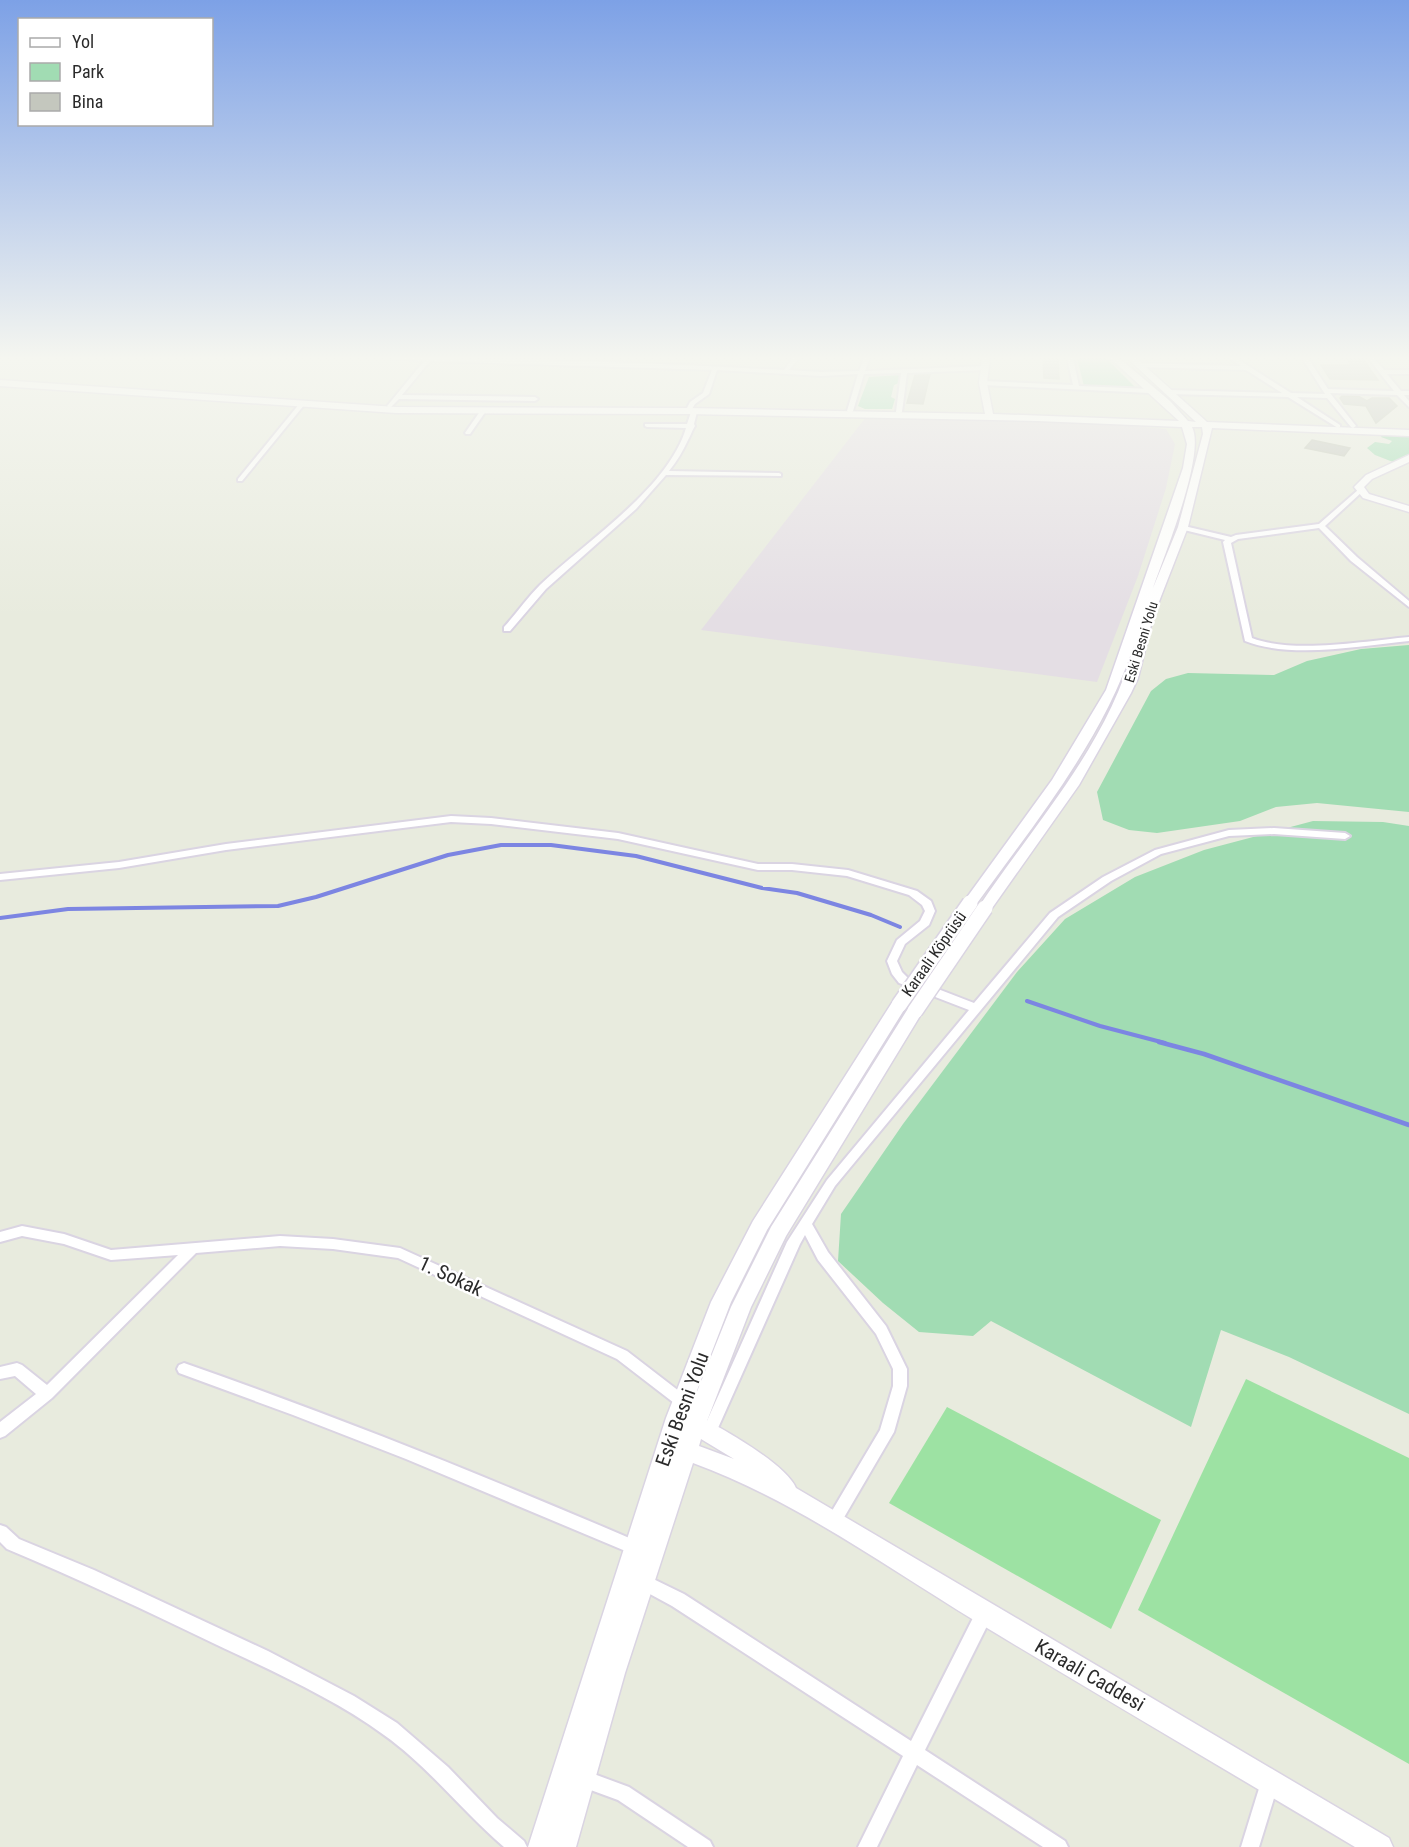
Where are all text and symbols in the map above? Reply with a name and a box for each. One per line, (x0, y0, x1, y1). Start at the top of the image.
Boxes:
legend (18, 18, 213, 126)
text: Yol (72, 31, 94, 52)
text: Park (72, 61, 104, 82)
text: Bina (72, 91, 103, 112)
street label: Eski Besni Yolu (1121, 600, 1161, 684)
street label: Karaali Köprüsü (898, 908, 970, 1000)
street label: 1. Sokak (415, 1251, 487, 1301)
street label: Eski Besni Yolu (650, 1349, 714, 1469)
street label: Karaali Caddesi (1031, 1634, 1149, 1716)

